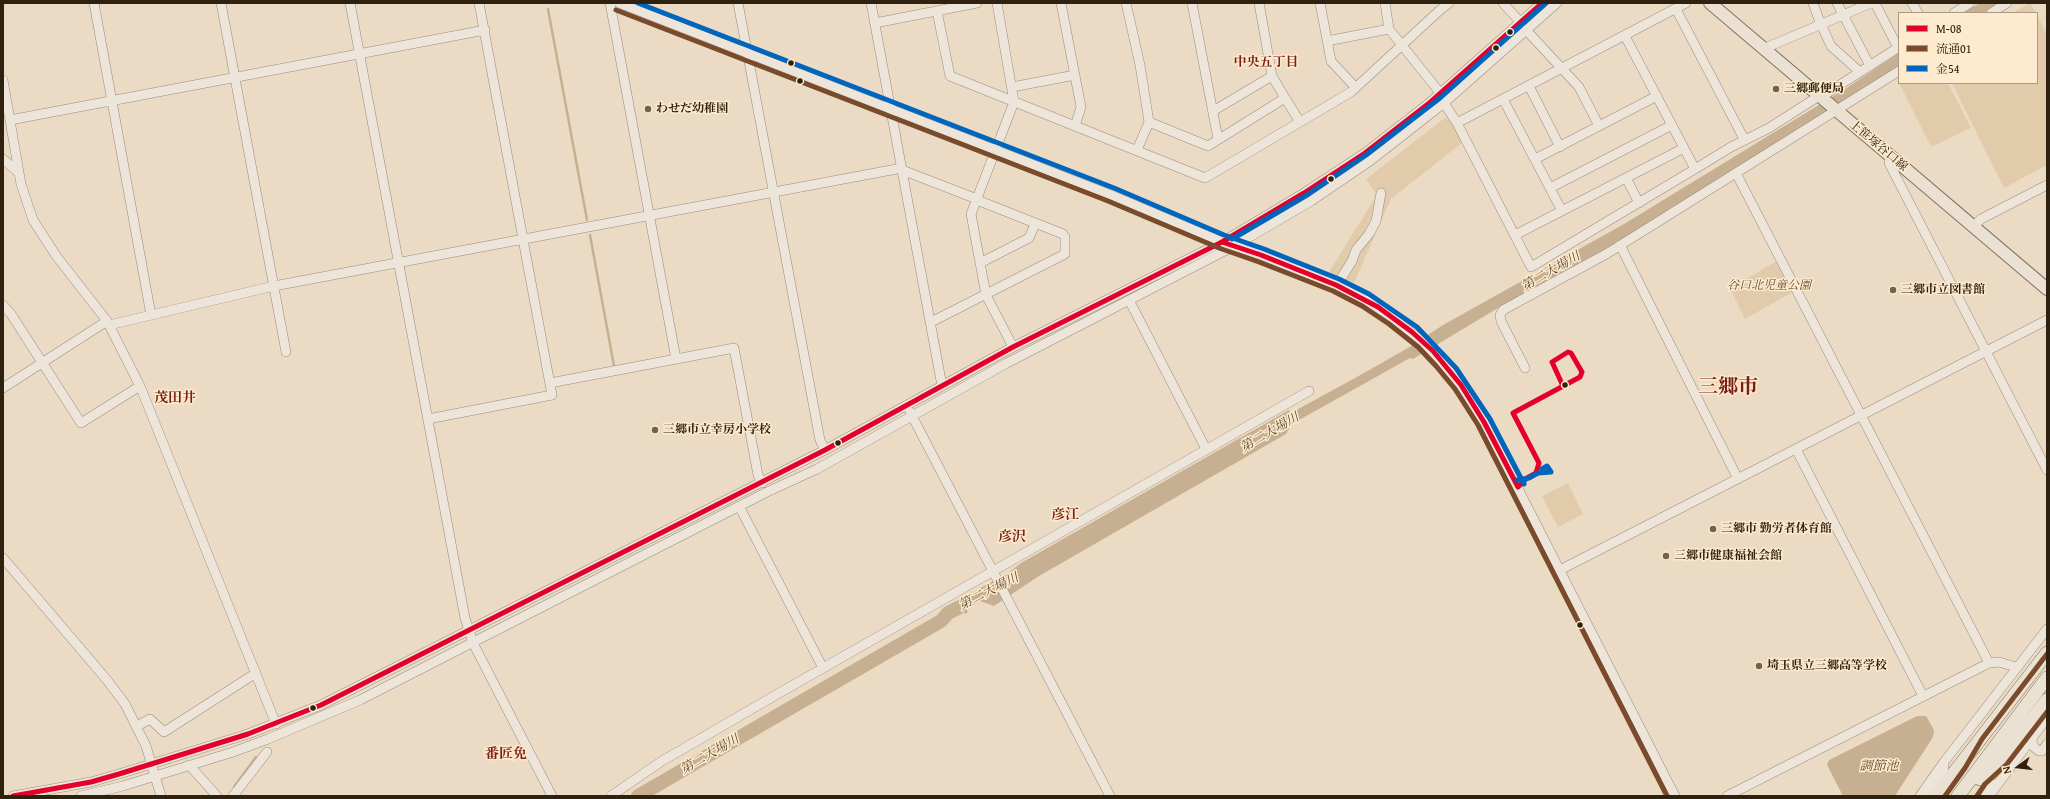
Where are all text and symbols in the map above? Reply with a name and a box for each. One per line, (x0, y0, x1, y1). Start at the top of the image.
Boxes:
legend (1898, 12, 2038, 84)
text: M-08 (1936, 20, 1962, 37)
unlabelled marker (1505, 27, 1515, 37)
text: 流通01 (1936, 40, 1972, 57)
unlabelled marker (1491, 43, 1501, 53)
district label: 中央五丁目 (1234, 55, 1298, 71)
unlabelled marker (786, 58, 796, 68)
text: 金54 (1936, 60, 1960, 77)
unlabelled marker (795, 76, 805, 86)
place label: 三郷郵便局 (1784, 82, 1844, 96)
marker: 三郷郵便局 (1771, 84, 1781, 94)
place label: わせだ幼稚園 (656, 102, 728, 116)
marker: わせだ幼稚園 (643, 104, 653, 114)
street label: 上笹塚谷口線 (1846, 117, 1910, 175)
unlabelled marker (1326, 174, 1336, 184)
water label: 第二大場川 (1519, 249, 1583, 295)
park label: 谷口北児童公園 (1727, 279, 1811, 293)
place label: 三郷市立図書館 (1901, 283, 1985, 297)
marker: 三郷市立図書館 (1888, 285, 1898, 295)
district label: 三郷市 (1698, 376, 1758, 400)
unlabelled marker (1560, 380, 1570, 390)
district label: 茂田井 (154, 390, 196, 406)
water label: 第二大場川 (1238, 410, 1302, 456)
place label: 三郷市立幸房小学校 (663, 423, 771, 437)
marker: 三郷市立幸房小学校 (650, 425, 660, 435)
unlabelled marker (833, 438, 843, 448)
district label: 彦江 (1051, 507, 1079, 523)
place label: 三郷市 勤労者体育館 (1721, 522, 1832, 536)
marker: 三郷市 勤労者体育館 (1708, 524, 1718, 534)
district label: 彦沢 (998, 529, 1026, 545)
place label: 三郷市健康福祉会館 (1674, 549, 1782, 563)
marker: 三郷市健康福祉会館 (1661, 551, 1671, 561)
water label: 第二大場川 (957, 570, 1021, 614)
unlabelled marker (1575, 620, 1585, 630)
place label: 埼玉県立三郷高等学校 (1767, 659, 1887, 673)
marker: 埼玉県立三郷高等学校 (1754, 661, 1764, 671)
unlabelled marker (308, 703, 318, 713)
water label: 第二大場川 (678, 732, 742, 778)
district label: 番匠免 (485, 746, 527, 762)
north arrow (1998, 747, 2038, 787)
water label: 調節池 (1860, 759, 1898, 775)
text: N (1998, 764, 2015, 776)

